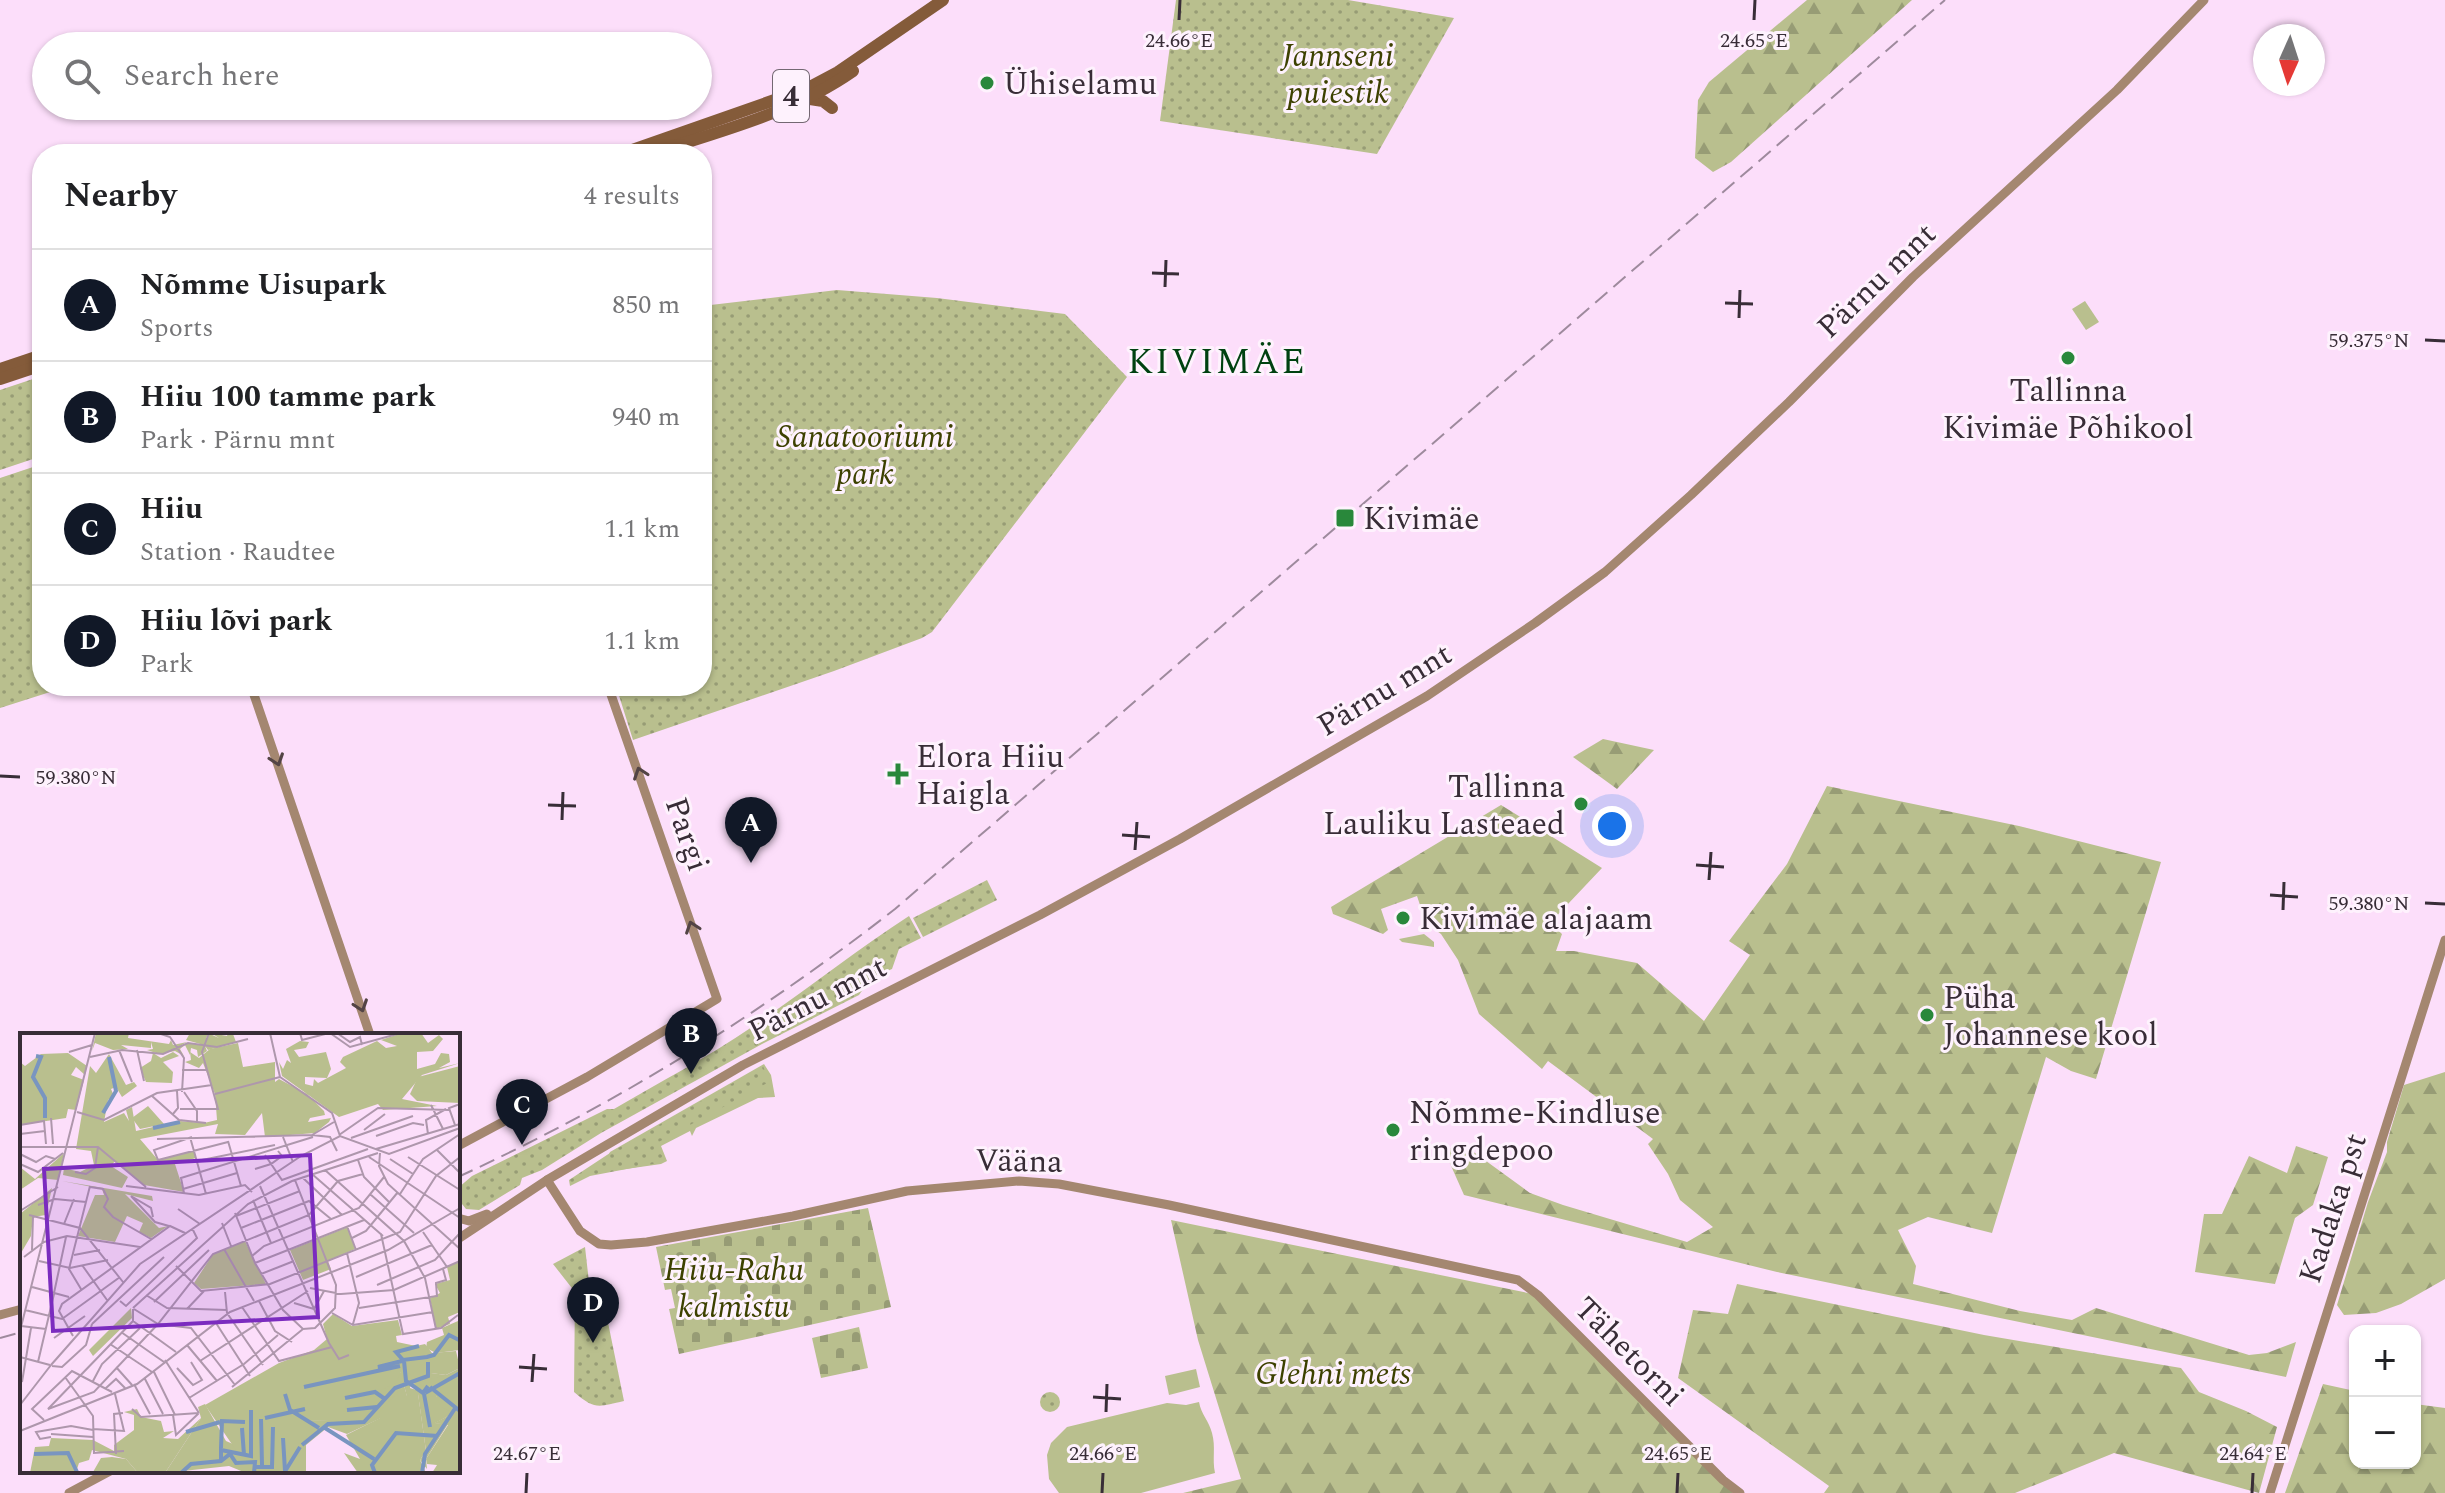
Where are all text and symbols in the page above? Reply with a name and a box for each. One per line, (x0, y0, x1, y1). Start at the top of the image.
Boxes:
north arrow (2253, 24, 2325, 96)
text: 24.66°E (1145, 26, 1213, 56)
text: 24.65°E (1720, 26, 1788, 56)
search box (32, 32, 712, 120)
park label: Jannseni puiestik (1280, 32, 1394, 118)
text: Search here (124, 53, 280, 99)
icon: search (60, 54, 104, 98)
place label: Ühiselamu (1003, 60, 1157, 109)
road number: 4 (773, 70, 809, 122)
marker: Ühiselamu (978, 74, 996, 92)
text: Nearby (64, 170, 177, 222)
text: 4 results (584, 176, 680, 216)
street label: Pärnu mnt (1806, 211, 1948, 351)
text: Nõmme Uisupark (140, 262, 387, 308)
text: A (80, 285, 100, 325)
text: 850 m (612, 285, 680, 325)
text: Sports (140, 308, 213, 348)
text: 59.375°N (2329, 326, 2409, 356)
district label: KIVIMÄE (1127, 335, 1307, 390)
marker: Tallinna Kivimäe Põhikool (2059, 349, 2077, 367)
place label: Tallinna Kivimäe Põhikool (1942, 367, 2194, 453)
text: Hiiu 100 tamme park (140, 374, 436, 420)
text: B (81, 397, 99, 437)
text: 940 m (612, 397, 680, 437)
park label: Sanatooriumi park (776, 413, 954, 499)
text: Park · Pärnu mnt (140, 420, 335, 460)
text: Hiiu (140, 486, 203, 532)
place label: Kivimäe (1363, 495, 1480, 544)
marker: Kivimäe (1334, 507, 1356, 529)
text: C (81, 509, 99, 549)
text: 1.1 km (604, 509, 680, 549)
text: Station · Raudtee (140, 532, 336, 572)
text: Hiiu lõvi park (140, 598, 332, 644)
text: D (80, 621, 100, 661)
text: 1.1 km (604, 621, 680, 661)
street label: Pärnu mnt (1308, 631, 1462, 750)
text: Park (140, 644, 194, 684)
place label: Elora Hiiu Haigla (916, 733, 1064, 819)
one-way arrow (267, 752, 283, 766)
text: 59.380°N (36, 763, 116, 793)
marker: Elora Hiiu Haigla (887, 763, 909, 785)
place label: Tallinna Lauliku Lasteaed (1323, 763, 1565, 849)
one-way arrow (633, 767, 649, 781)
street label: Pargi (651, 791, 722, 878)
marker: Tallinna Lauliku Lasteaed (1572, 795, 1590, 813)
pin: A (725, 797, 777, 863)
your location (1592, 806, 1632, 846)
text: 59.380°N (2329, 889, 2409, 919)
place label: Kivimäe alajaam (1419, 895, 1653, 944)
marker: Kivimäe alajaam (1394, 909, 1412, 927)
one-way arrow (685, 920, 702, 934)
street label: Pärnu mnt (740, 943, 896, 1055)
place label: Püha Johannese kool (1943, 974, 2158, 1060)
one-way arrow (351, 998, 367, 1012)
marker: Püha Johannese kool (1918, 1006, 1936, 1024)
pin: B (665, 1008, 717, 1074)
inset map (20, 1033, 460, 1473)
pin: C (496, 1079, 548, 1145)
place label: Nõmme-Kindluse ringdepoo (1409, 1089, 1661, 1175)
marker: Nõmme-Kindluse ringdepoo (1384, 1121, 1402, 1139)
street label: Kadaka pst (2286, 1127, 2381, 1290)
street label: Vääna (975, 1136, 1063, 1187)
park label: Hiiu-Rahu kalmistu (664, 1246, 804, 1332)
pin: D (567, 1277, 619, 1343)
street label: Tähetorni (1562, 1285, 1696, 1419)
map controls (2349, 1325, 2421, 1469)
button: + (2349, 1325, 2421, 1397)
park label: Glehni mets (1255, 1350, 1411, 1399)
button: − (2349, 1397, 2421, 1469)
text: 24.67°E (493, 1439, 561, 1469)
text: 24.66°E (1069, 1439, 1137, 1469)
text: 24.65°E (1644, 1439, 1712, 1469)
text: 24.64°E (2219, 1439, 2287, 1469)

